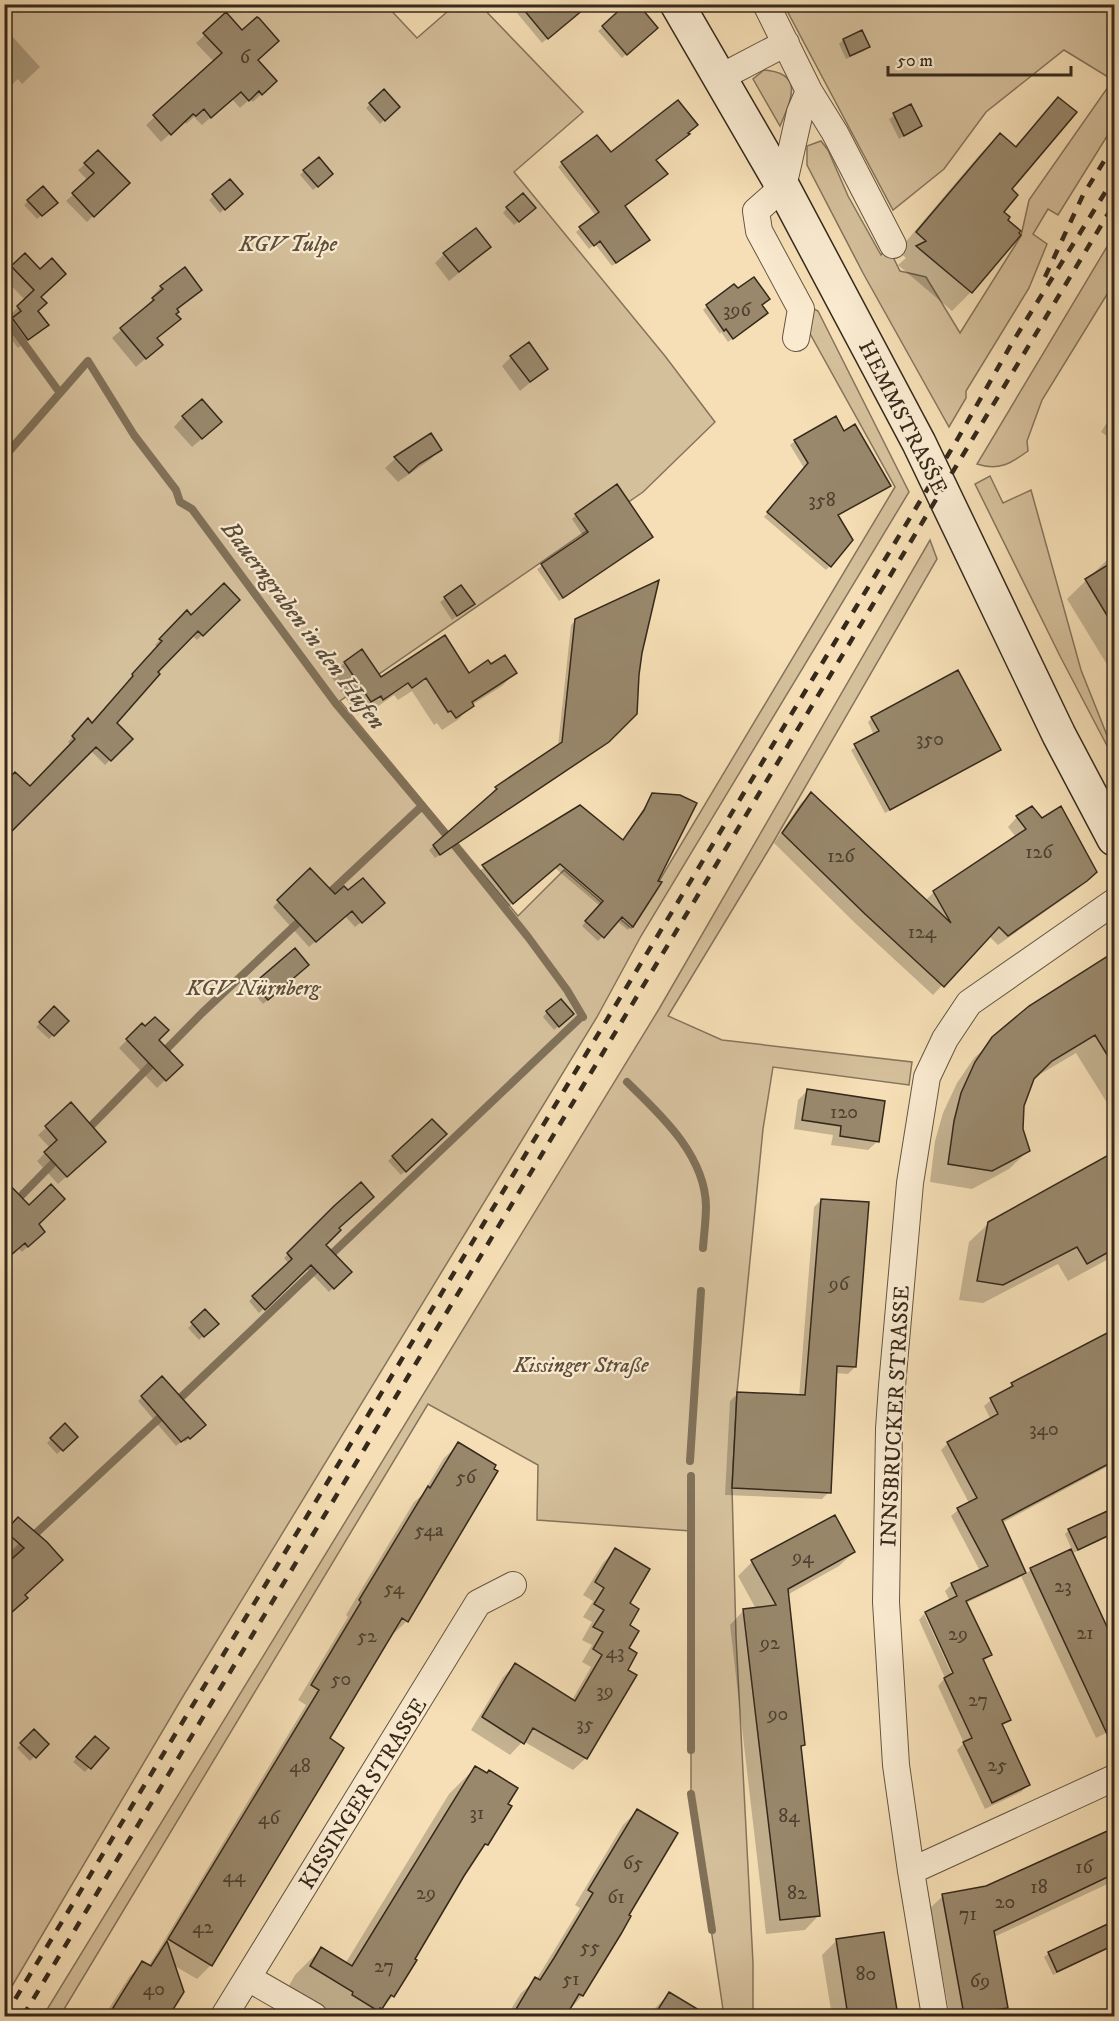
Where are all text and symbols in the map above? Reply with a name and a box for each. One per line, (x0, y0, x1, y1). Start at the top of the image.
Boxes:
scale bar (888, 39, 1071, 77)
house number: 6 (240, 45, 251, 70)
text: 50 m (897, 50, 933, 72)
park label: KGV Tulpe (238, 231, 338, 258)
house number: 396 (723, 298, 752, 323)
street label: HEMMSTRASSE (852, 336, 953, 499)
house number: 358 (808, 488, 836, 513)
water label: Bauerngraben in den Hufen (214, 514, 392, 736)
house number: 350 (916, 727, 944, 752)
house number: 126 (1025, 840, 1053, 865)
house number: 126 (827, 844, 855, 869)
house number: 124 (908, 920, 937, 945)
park label: KGV Nürnberg (185, 975, 322, 1002)
house number: 120 (830, 1100, 858, 1125)
house number: 96 (828, 1272, 850, 1297)
street label: INNSBRUCKER STRASSE (875, 1285, 916, 1548)
park label: Kissinger Straße (512, 1352, 649, 1379)
house number: 340 (1029, 1417, 1059, 1442)
house number: 56 (456, 1465, 477, 1490)
house number: 54a (415, 1518, 444, 1543)
house number: 94 (791, 1545, 814, 1570)
house number: 23 (1054, 1574, 1072, 1599)
house number: 54 (384, 1576, 405, 1601)
house number: 21 (1076, 1621, 1094, 1646)
house number: 29 (948, 1622, 968, 1647)
house number: 52 (357, 1624, 377, 1649)
house number: 92 (759, 1631, 780, 1656)
house number: 43 (606, 1640, 624, 1665)
house number: 50 (331, 1667, 351, 1692)
house number: 39 (596, 1679, 614, 1704)
house number: 27 (968, 1688, 988, 1713)
street label: KISSINGER STRASSE (293, 1693, 433, 1894)
house number: 90 (767, 1702, 788, 1727)
house number: 35 (576, 1712, 594, 1737)
house number: 25 (987, 1753, 1007, 1778)
house number: 48 (289, 1754, 311, 1779)
house number: 31 (470, 1801, 484, 1826)
house number: 84 (778, 1804, 800, 1829)
house number: 46 (258, 1806, 281, 1831)
house number: 65 (623, 1851, 643, 1876)
house number: 16 (1075, 1855, 1093, 1880)
house number: 44 (222, 1864, 246, 1889)
house number: 18 (1030, 1875, 1048, 1900)
house number: 29 (416, 1881, 436, 1906)
house number: 82 (787, 1881, 807, 1906)
house number: 61 (607, 1885, 625, 1910)
house number: 20 (995, 1890, 1015, 1915)
house number: 71 (959, 1902, 977, 1927)
house number: 42 (192, 1915, 214, 1940)
house number: 55 (580, 1935, 600, 1960)
house number: 27 (374, 1954, 394, 1979)
house number: 80 (856, 1962, 876, 1987)
house number: 51 (562, 1967, 580, 1992)
house number: 69 (970, 1969, 990, 1994)
house number: 40 (143, 1977, 165, 2002)

